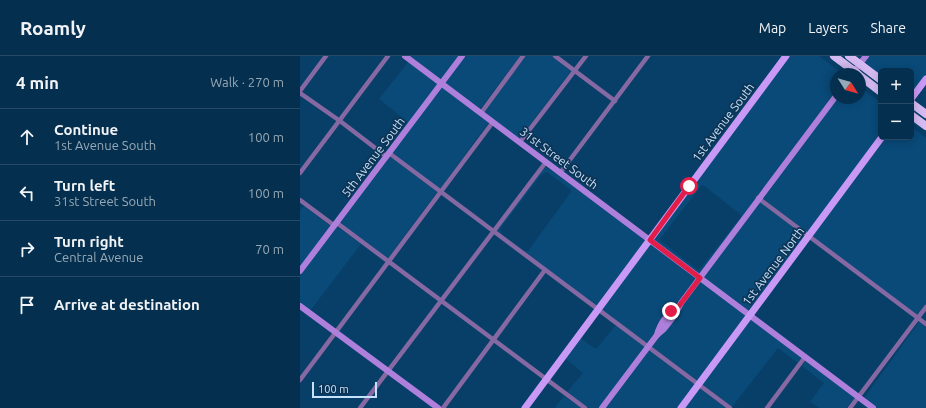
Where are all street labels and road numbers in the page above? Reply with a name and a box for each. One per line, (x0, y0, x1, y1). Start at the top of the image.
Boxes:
street label: 1st Avenue South (689, 80, 757, 164)
street label: 5th Avenue South (339, 115, 407, 199)
street label: 31st Street South (517, 124, 601, 192)
street label: 1st Avenue North (739, 224, 807, 308)

